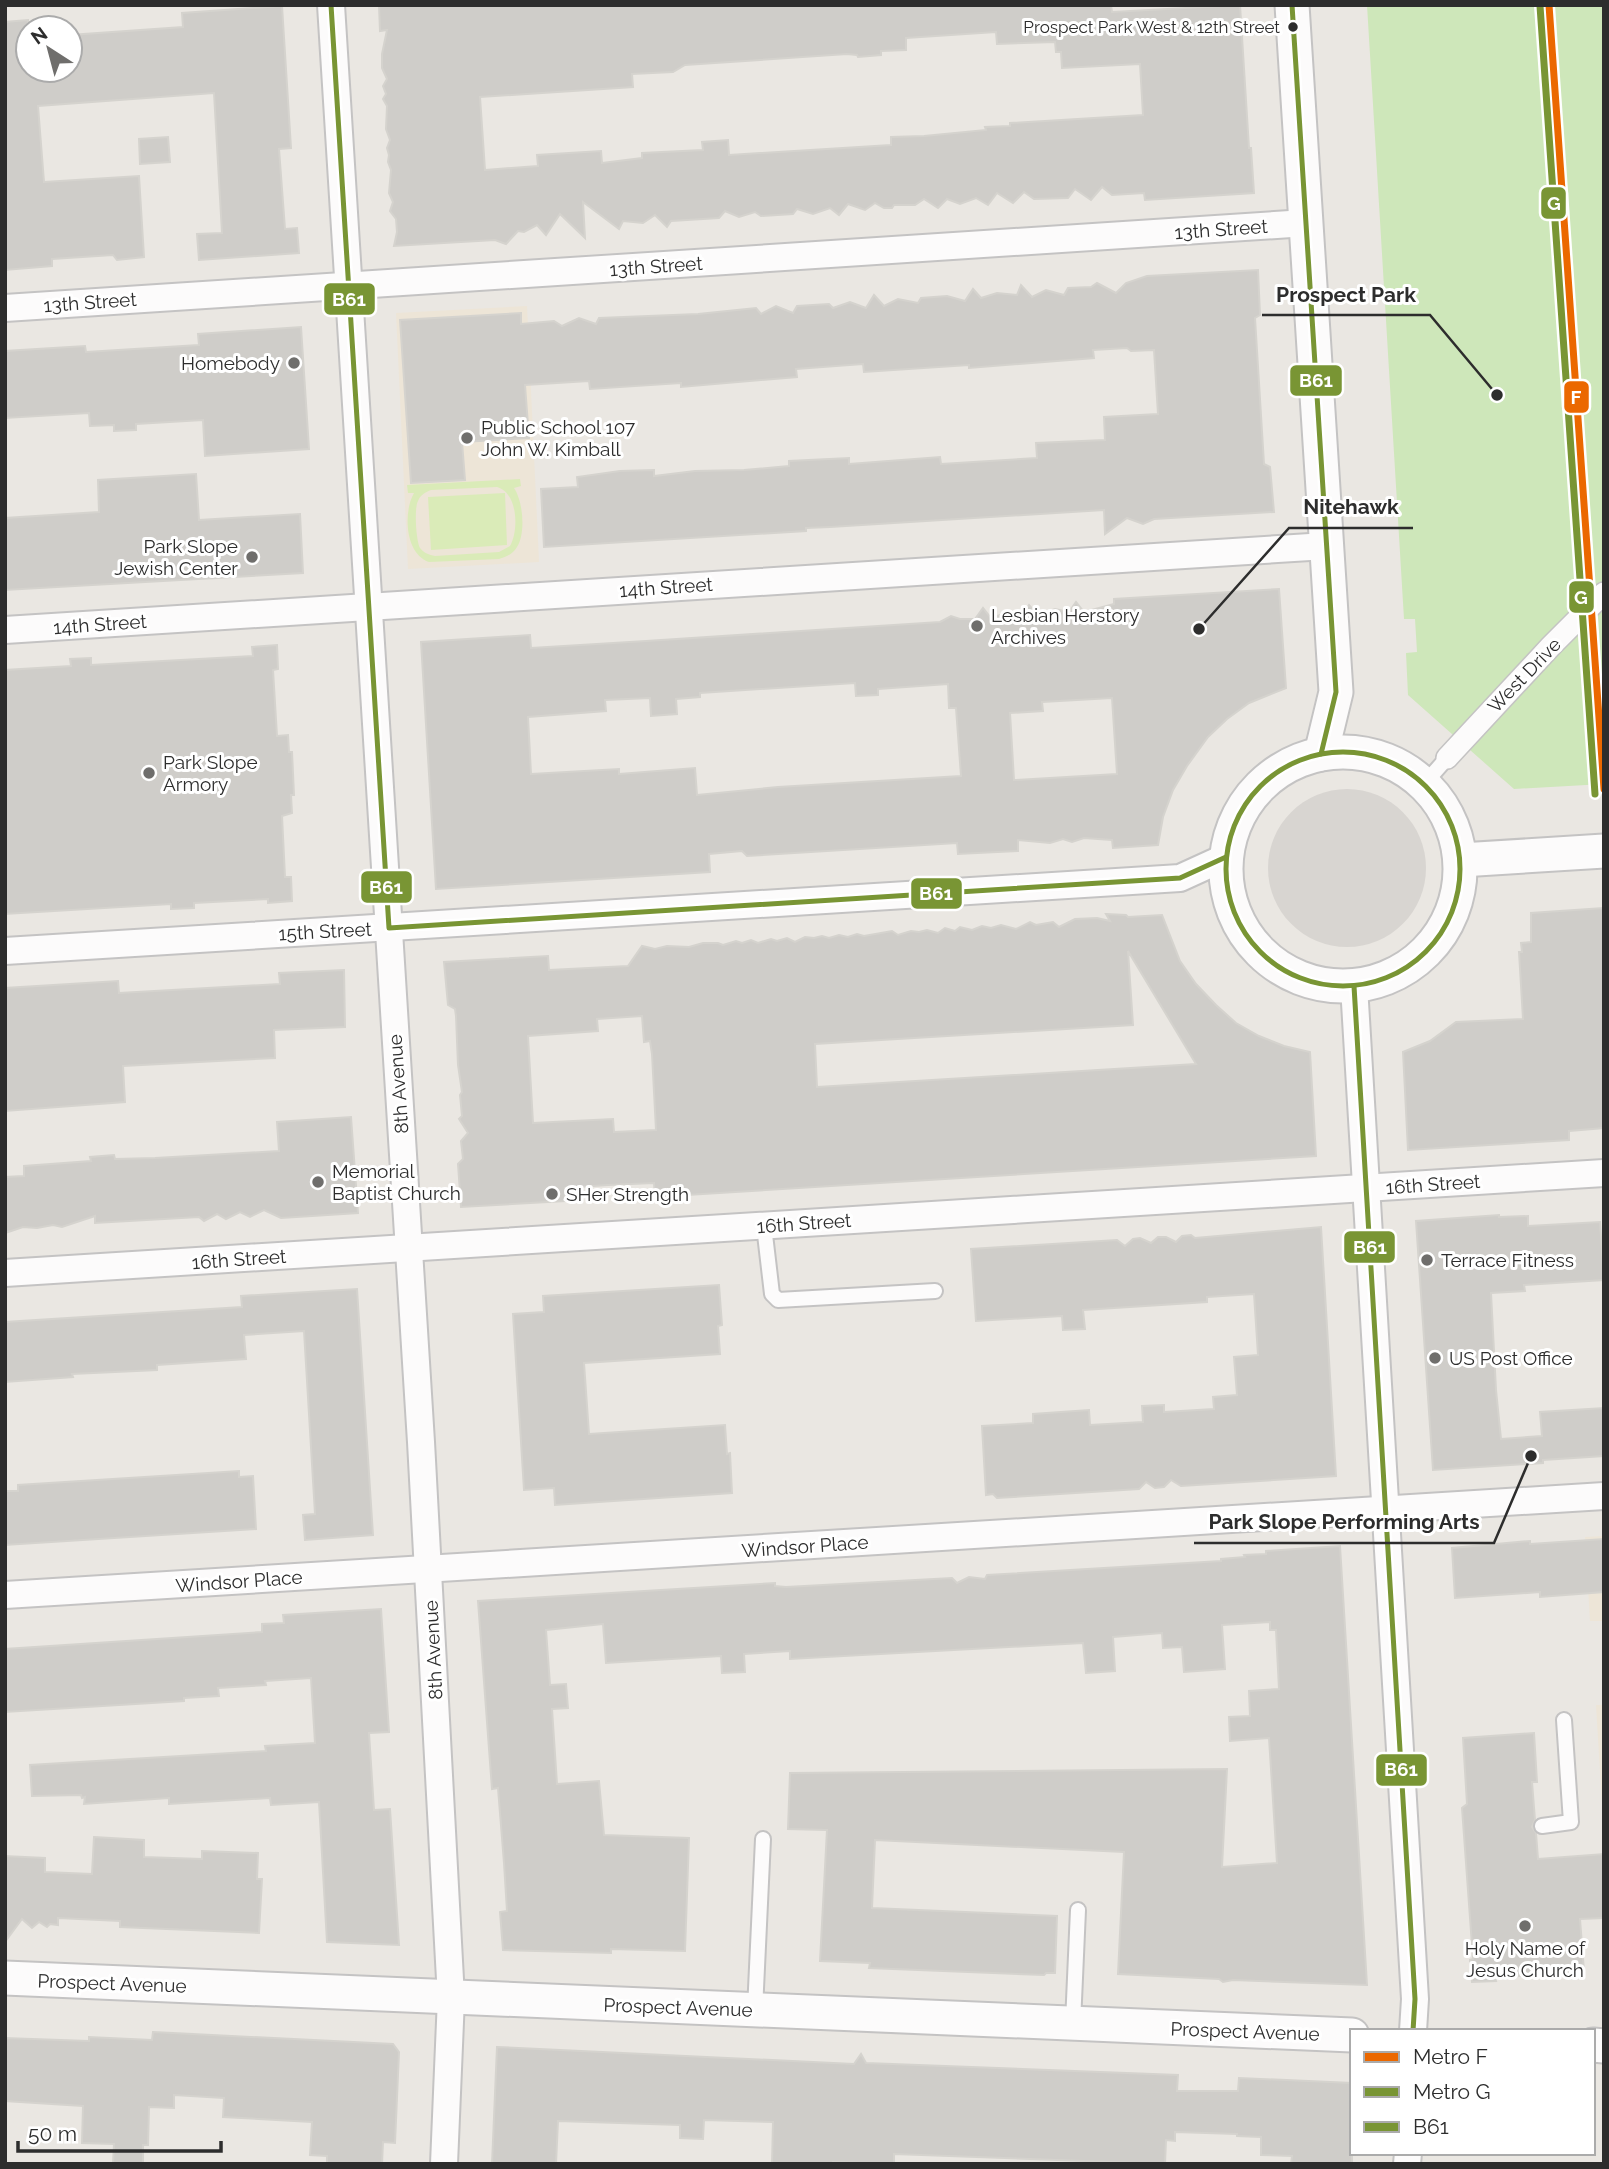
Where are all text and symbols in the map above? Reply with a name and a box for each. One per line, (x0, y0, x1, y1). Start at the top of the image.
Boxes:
north arrow (14, 14, 84, 84)
place label: Prospect Park West & 12th Street (1023, 17, 1280, 37)
marker: Prospect Park West & 12th Street (1286, 20, 1300, 34)
text: N (27, 22, 51, 48)
line badge: G (1540, 186, 1567, 220)
text: G (1547, 192, 1561, 214)
street label: 13th Street (1174, 215, 1269, 243)
street label: 13th Street (609, 252, 704, 280)
callout: Prospect Park (1262, 273, 1430, 315)
line badge: B61 (323, 282, 376, 316)
text: Prospect Park (1276, 282, 1416, 307)
street label: 13th Street (43, 288, 138, 316)
text: B61 (332, 288, 366, 310)
place label: Homebody (181, 352, 280, 374)
marker: Homebody (286, 355, 302, 371)
line badge: B61 (1289, 364, 1343, 397)
text: B61 (1299, 369, 1333, 391)
line badge: F (1563, 380, 1590, 414)
text: F (1571, 386, 1582, 408)
place label: Public School 107 John W. Kimball (481, 416, 635, 460)
marker: Public School 107 John W. Kimball (459, 430, 475, 446)
callout: Nitehawk (1289, 486, 1413, 528)
text: Nitehawk (1303, 494, 1399, 519)
place label: Park Slope Jewish Center (114, 535, 238, 579)
marker: Park Slope Jewish Center (244, 549, 260, 565)
street label: 14th Street (619, 573, 714, 601)
line badge: G (1568, 580, 1595, 614)
text: G (1574, 586, 1588, 608)
place label: Lesbian Herstory Archives (991, 604, 1140, 648)
street label: 14th Street (53, 610, 148, 638)
marker: Lesbian Herstory Archives (969, 618, 985, 634)
street label: West Drive (1483, 633, 1565, 717)
place label: Park Slope Armory (163, 751, 258, 795)
marker: Park Slope Armory (141, 765, 157, 781)
line badge: B61 (360, 870, 413, 904)
text: B61 (369, 876, 403, 898)
line badge: B61 (910, 877, 963, 910)
text: B61 (919, 882, 953, 904)
street label: 15th Street (278, 918, 373, 944)
street label: 8th Avenue (384, 1034, 412, 1134)
place label: Memorial Baptist Church (332, 1160, 461, 1204)
street label: 16th Street (1385, 1170, 1482, 1198)
marker: Memorial Baptist Church (310, 1174, 326, 1190)
place label: SHer Strength (566, 1183, 689, 1205)
marker: SHer Strength (544, 1186, 560, 1202)
street label: 16th Street (756, 1209, 853, 1237)
line badge: B61 (1343, 1230, 1396, 1264)
text: B61 (1353, 1236, 1387, 1258)
street label: 16th Street (191, 1245, 288, 1273)
place label: Terrace Fitness (1441, 1249, 1574, 1271)
marker: Terrace Fitness (1419, 1252, 1435, 1268)
place label: US Post Office (1449, 1347, 1573, 1369)
marker: US Post Office (1427, 1350, 1443, 1366)
callout: Park Slope Performing Arts (1194, 1501, 1494, 1543)
text: Park Slope Performing Arts (1208, 1509, 1480, 1534)
street label: Windsor Place (741, 1531, 869, 1561)
street label: Windsor Place (175, 1566, 303, 1596)
street label: 8th Avenue (419, 1600, 447, 1700)
line badge: B61 (1375, 1753, 1428, 1787)
text: B61 (1384, 1758, 1418, 1780)
marker: Holy Name of Jesus Church (1517, 1918, 1533, 1934)
place label: Holy Name of Jesus Church (1465, 1937, 1586, 1981)
street label: Prospect Avenue (37, 1969, 187, 1997)
street label: Prospect Avenue (603, 1993, 753, 2021)
street label: Prospect Avenue (1170, 2017, 1320, 2045)
legend (1350, 2029, 1595, 2155)
text: Metro F (1413, 2044, 1488, 2069)
text: Metro G (1413, 2079, 1490, 2104)
scale bar (18, 2110, 220, 2154)
text: B61 (1413, 2114, 1449, 2139)
text: 50 m (28, 2121, 77, 2146)

